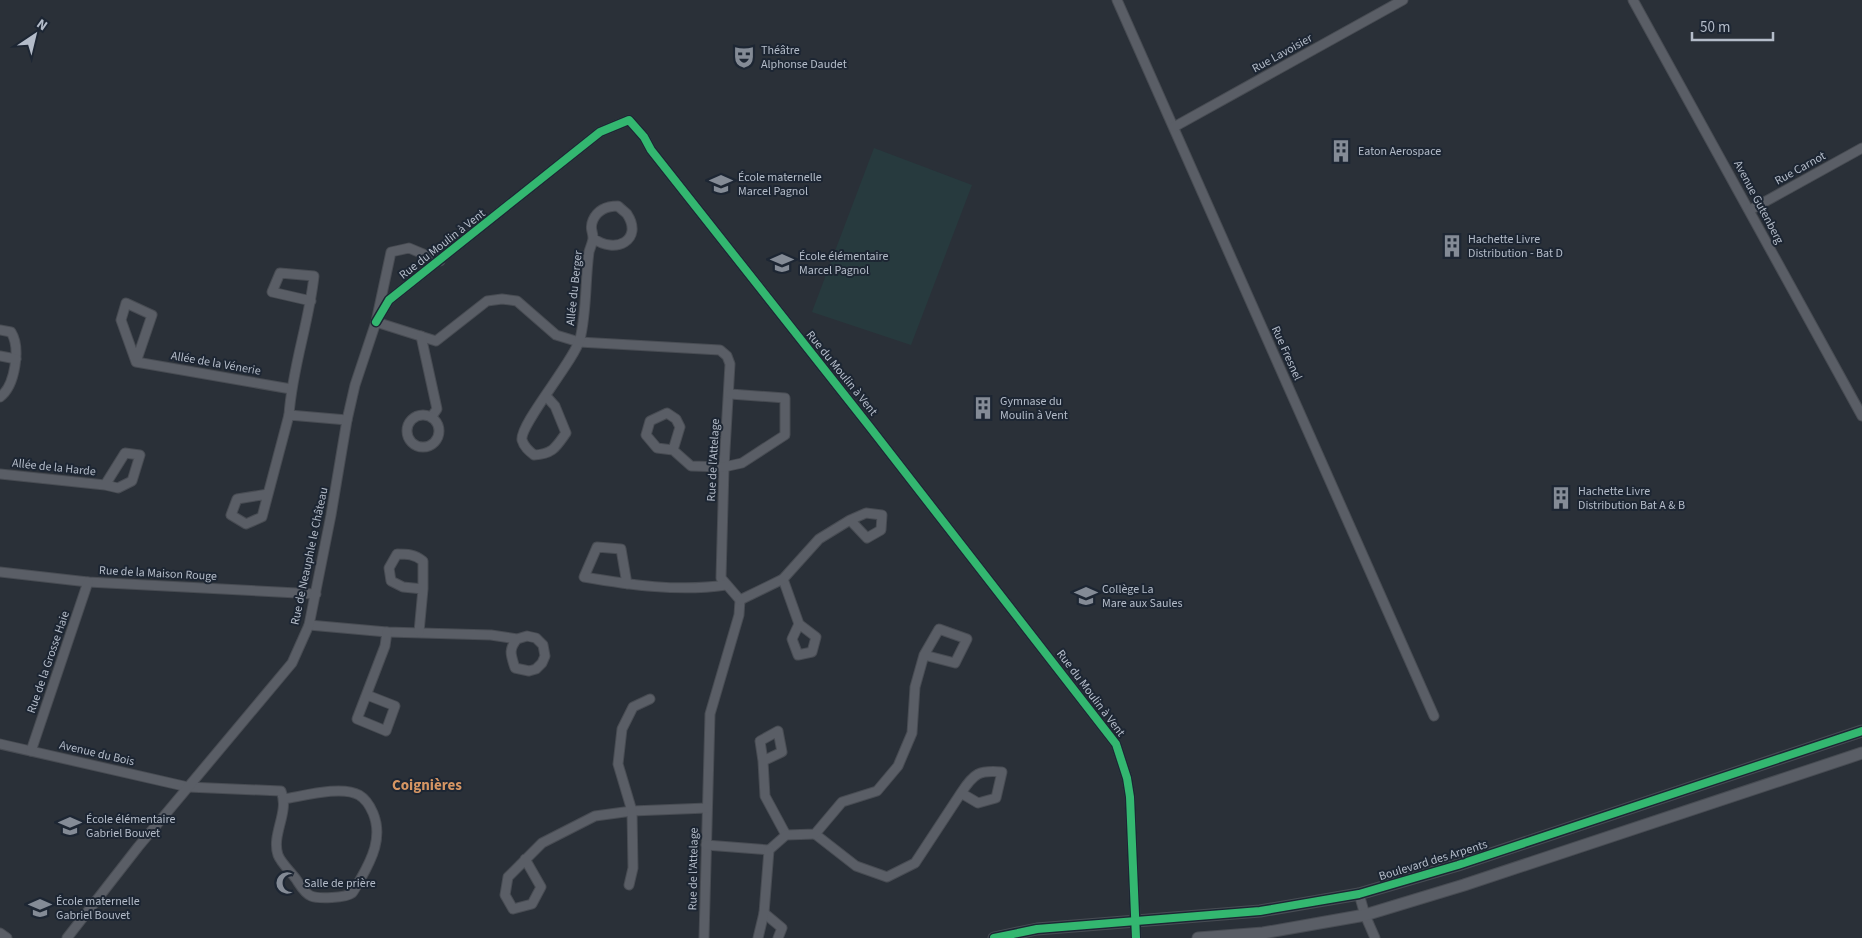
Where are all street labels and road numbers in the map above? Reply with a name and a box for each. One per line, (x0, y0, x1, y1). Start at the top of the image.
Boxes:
street label: Rue Lavoisier (1249, 29, 1316, 77)
street label: Rue Carnot (1772, 148, 1829, 189)
street label: Avenue Gutenberg (1729, 157, 1788, 247)
street label: Rue du Moulin à Vent (396, 205, 489, 283)
street label: Allée du Berger (562, 249, 587, 327)
street label: Rue Fresnel (1267, 323, 1306, 383)
street label: Rue du Moulin à Vent (802, 327, 881, 419)
street label: Allée de la Vénerie (170, 347, 262, 380)
street label: Rue de l'Attelage (703, 418, 724, 502)
street label: Allée de la Harde (11, 455, 97, 480)
street label: Rue de Neauphle le Château (287, 486, 332, 627)
street label: Rue de la Maison Rouge (99, 562, 217, 585)
street label: Rue de la Grosse Haie (23, 609, 74, 716)
street label: Rue du Moulin à Vent (1052, 646, 1129, 740)
street label: Avenue du Bois (58, 737, 136, 770)
street label: Rue de l'Attelage (684, 827, 703, 911)
street label: Boulevard des Arpents (1377, 836, 1489, 885)

